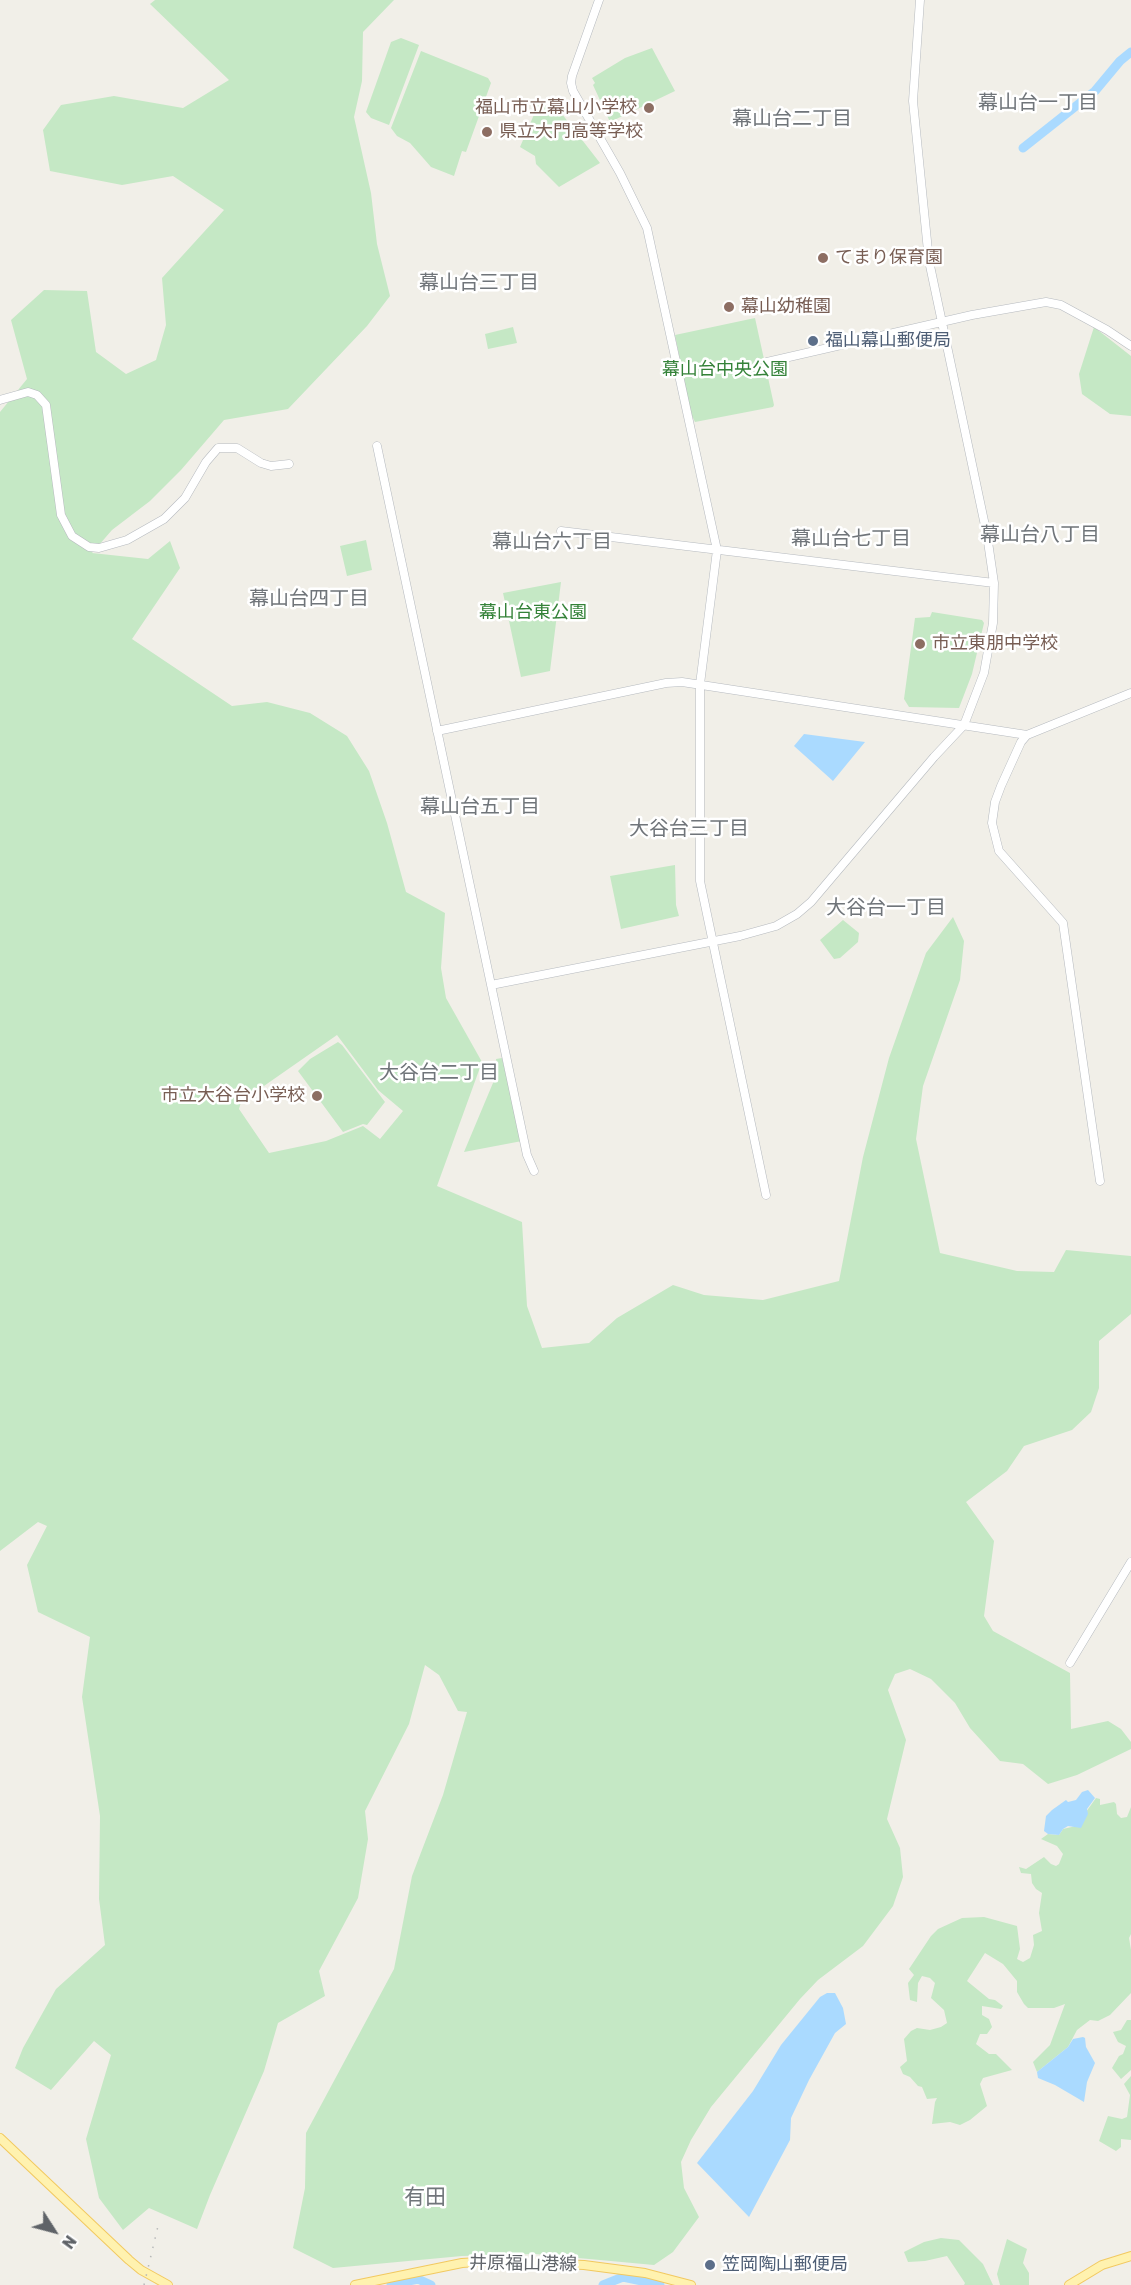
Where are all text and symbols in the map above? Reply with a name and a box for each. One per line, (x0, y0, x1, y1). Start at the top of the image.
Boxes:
district label: 幕山台一丁目 (978, 91, 1098, 115)
place label: 福山市立幕山小学校 (475, 97, 637, 119)
marker: 福山市立幕山小学校 (642, 101, 656, 115)
district label: 幕山台二丁目 (732, 107, 852, 131)
place label: 県立大門高等学校 (499, 121, 643, 143)
marker: 県立大門高等学校 (480, 125, 494, 139)
place label: てまり保育園 (835, 247, 943, 269)
marker: てまり保育園 (816, 251, 830, 265)
district label: 幕山台三丁目 (419, 271, 539, 295)
place label: 幕山幼稚園 (741, 296, 831, 318)
marker: 幕山幼稚園 (722, 300, 736, 314)
place label: 福山幕山郵便局 (825, 330, 951, 352)
marker: 福山幕山郵便局 (806, 334, 820, 348)
park label: 幕山台中央公園 (662, 359, 788, 381)
district label: 幕山台八丁目 (980, 523, 1100, 547)
district label: 幕山台七丁目 (791, 527, 911, 551)
district label: 幕山台六丁目 (492, 530, 612, 554)
district label: 幕山台四丁目 (249, 587, 369, 611)
park label: 幕山台東公園 (479, 602, 587, 624)
place label: 市立東朋中学校 (932, 633, 1058, 655)
marker: 市立東朋中学校 (913, 637, 927, 651)
district label: 幕山台五丁目 (420, 795, 540, 819)
district label: 大谷台三丁目 (629, 817, 749, 841)
district label: 大谷台一丁目 (826, 896, 946, 920)
district label: 大谷台二丁目 (379, 1061, 499, 1085)
place label: 市立大谷台小学校 (161, 1085, 305, 1107)
marker: 市立大谷台小学校 (310, 1089, 324, 1103)
district label: 有田 (404, 2185, 446, 2211)
north arrow (24, 2201, 84, 2261)
text: N (58, 2232, 80, 2252)
street label: 井原福山港線 (469, 2252, 577, 2276)
place label: 笠岡陶山郵便局 (722, 2254, 848, 2276)
marker: 笠岡陶山郵便局 (703, 2258, 717, 2272)

